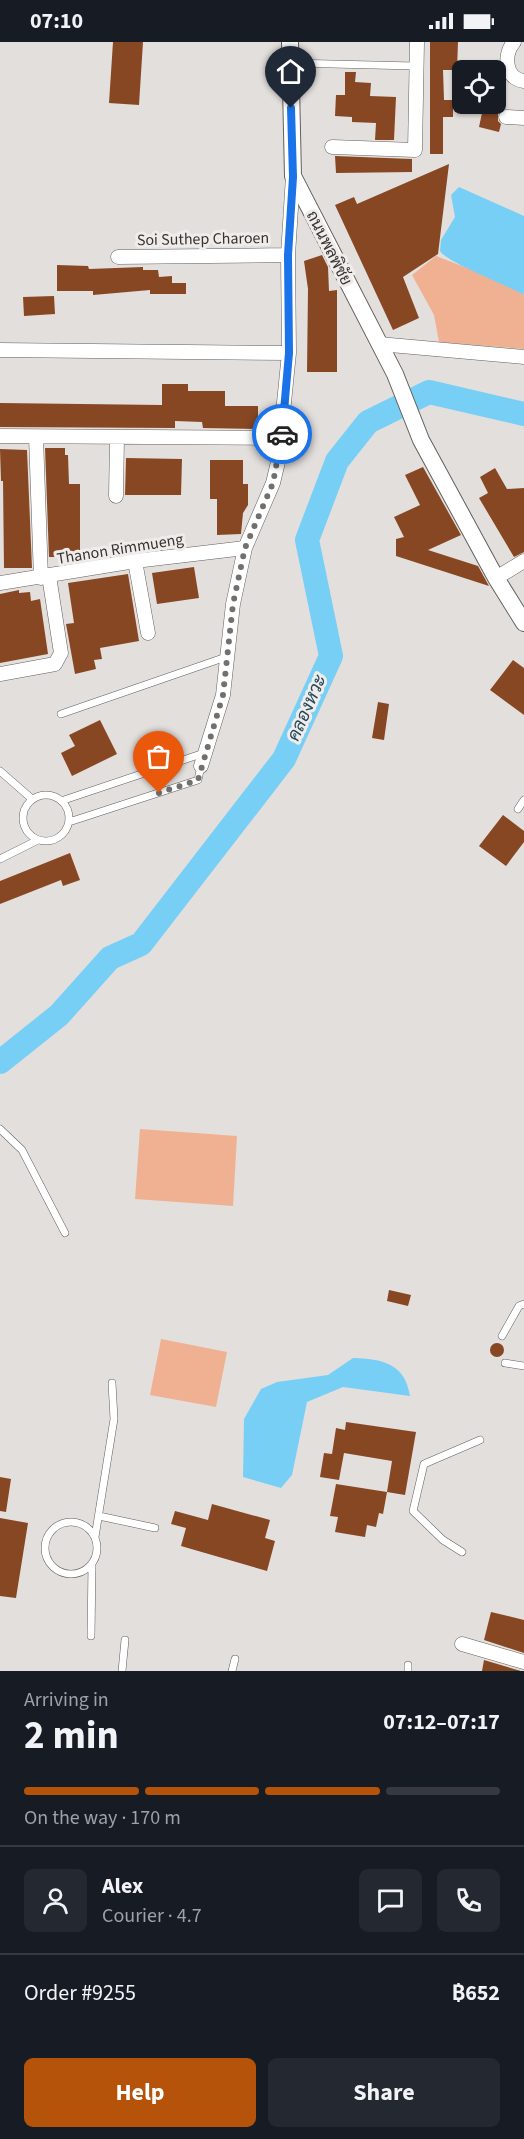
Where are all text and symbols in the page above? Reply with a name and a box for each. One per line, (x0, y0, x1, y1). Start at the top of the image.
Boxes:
text: 07:10 (30, 5, 83, 37)
pin (265, 46, 316, 108)
icon: home (274, 55, 307, 88)
map controls (452, 60, 506, 114)
button: locate (452, 60, 506, 114)
street label: ถนนพลพิชัย (301, 207, 357, 289)
street label: Soi Suthep Charoen (137, 227, 269, 251)
courier (252, 404, 312, 464)
icon: car (266, 418, 299, 451)
street label: Thanon Rimmueng (55, 528, 185, 570)
water label: คลองหวะ (281, 670, 333, 745)
pin (133, 731, 184, 793)
icon: bag (142, 740, 175, 773)
text: Arriving in (24, 1686, 109, 1714)
text: 07:12–07:17 (383, 1706, 500, 1738)
text: 2 min (24, 1708, 119, 1764)
text: On the way · 170 m (24, 1804, 181, 1832)
button: person (24, 1869, 87, 1932)
button: chat (359, 1869, 422, 1932)
button: phone (437, 1869, 500, 1932)
text: Alex (102, 1870, 143, 1902)
text: Courier · 4.7 (102, 1902, 202, 1930)
text: Order #9255 (24, 1977, 136, 2009)
text: ฿652 (452, 1977, 500, 2009)
button: Help (24, 2058, 256, 2127)
button: Share (268, 2058, 500, 2127)

